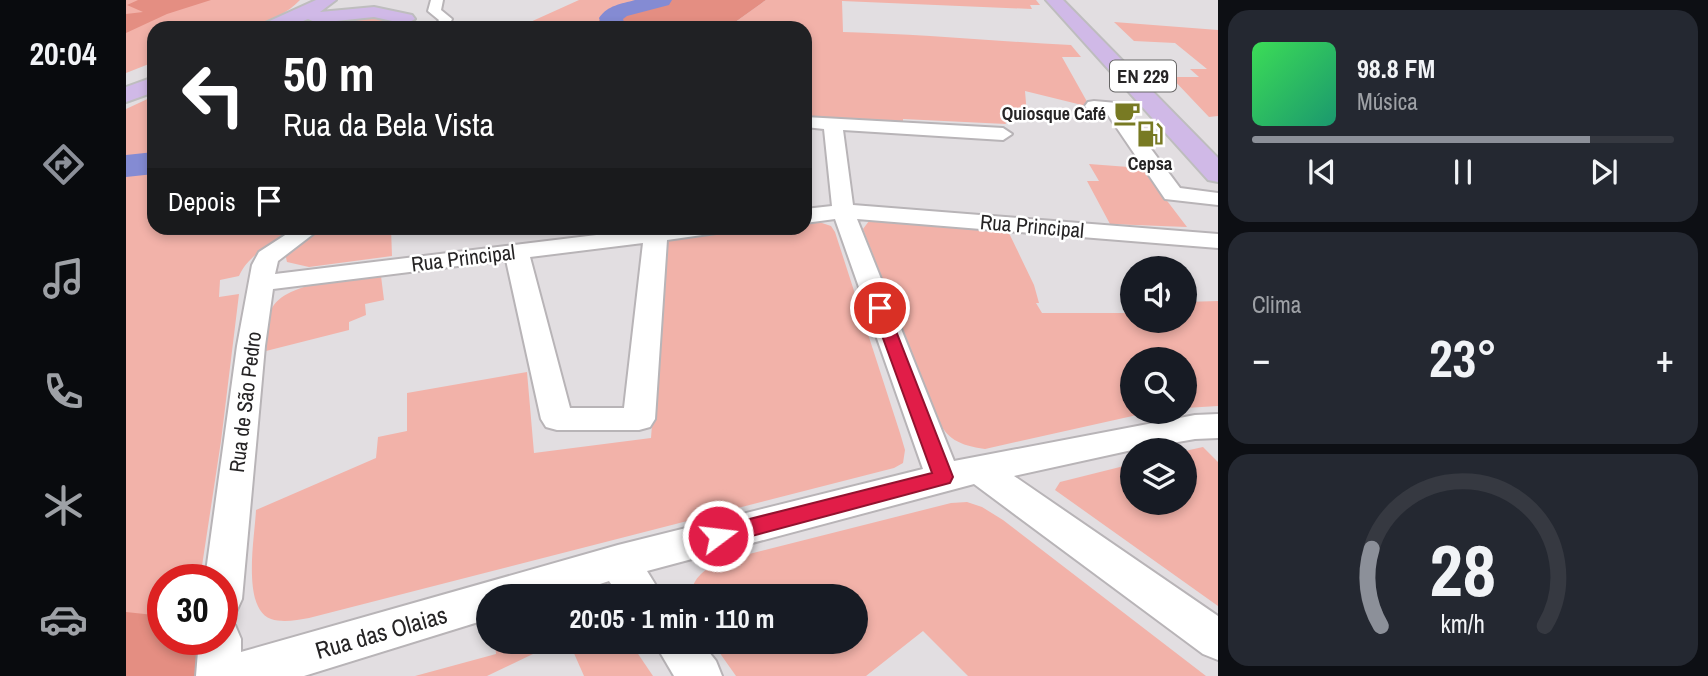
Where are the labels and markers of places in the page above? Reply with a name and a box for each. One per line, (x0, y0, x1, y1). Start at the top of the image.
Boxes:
cafe icon: Quiosque Café (1112, 98, 1142, 128)
place label: Quiosque Café (1002, 101, 1106, 126)
fuel station icon: Cepsa (1135, 119, 1165, 149)
place label: Cepsa (1128, 151, 1173, 176)
pin (850, 278, 910, 338)

